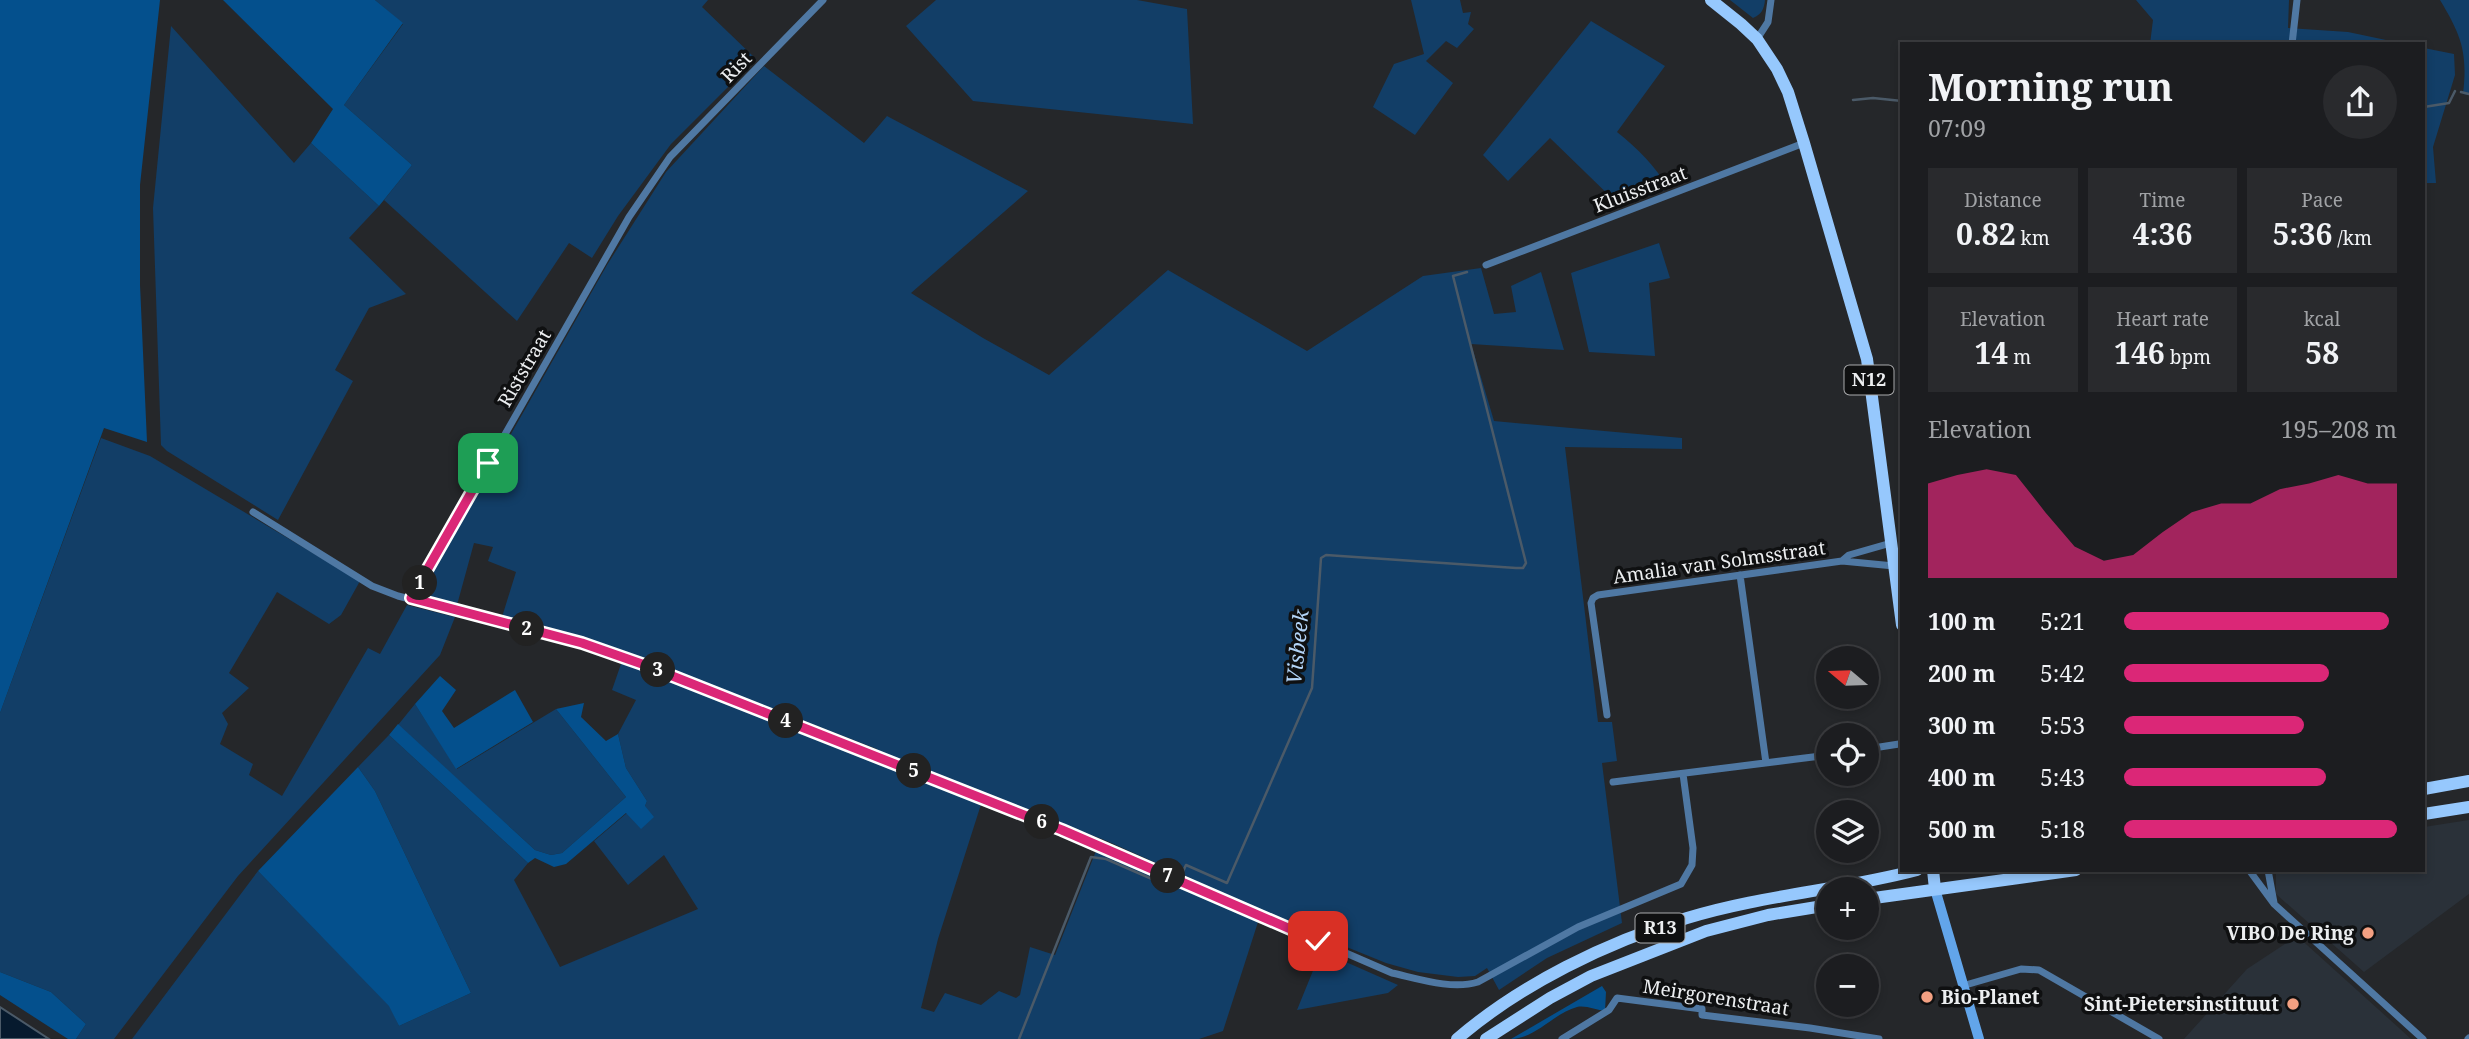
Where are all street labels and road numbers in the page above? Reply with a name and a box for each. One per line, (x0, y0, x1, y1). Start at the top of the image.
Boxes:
street label: Rist (715, 46, 757, 88)
street label: Kluisstraat (1590, 159, 1691, 219)
street label: Riststraat (491, 324, 557, 412)
road number: N12 (1844, 366, 1894, 394)
street label: Amalia van Solmsstraat (1611, 534, 1827, 590)
road number: R13 (1636, 914, 1684, 943)
street label: Meirgorenstraat (1641, 973, 1791, 1021)

